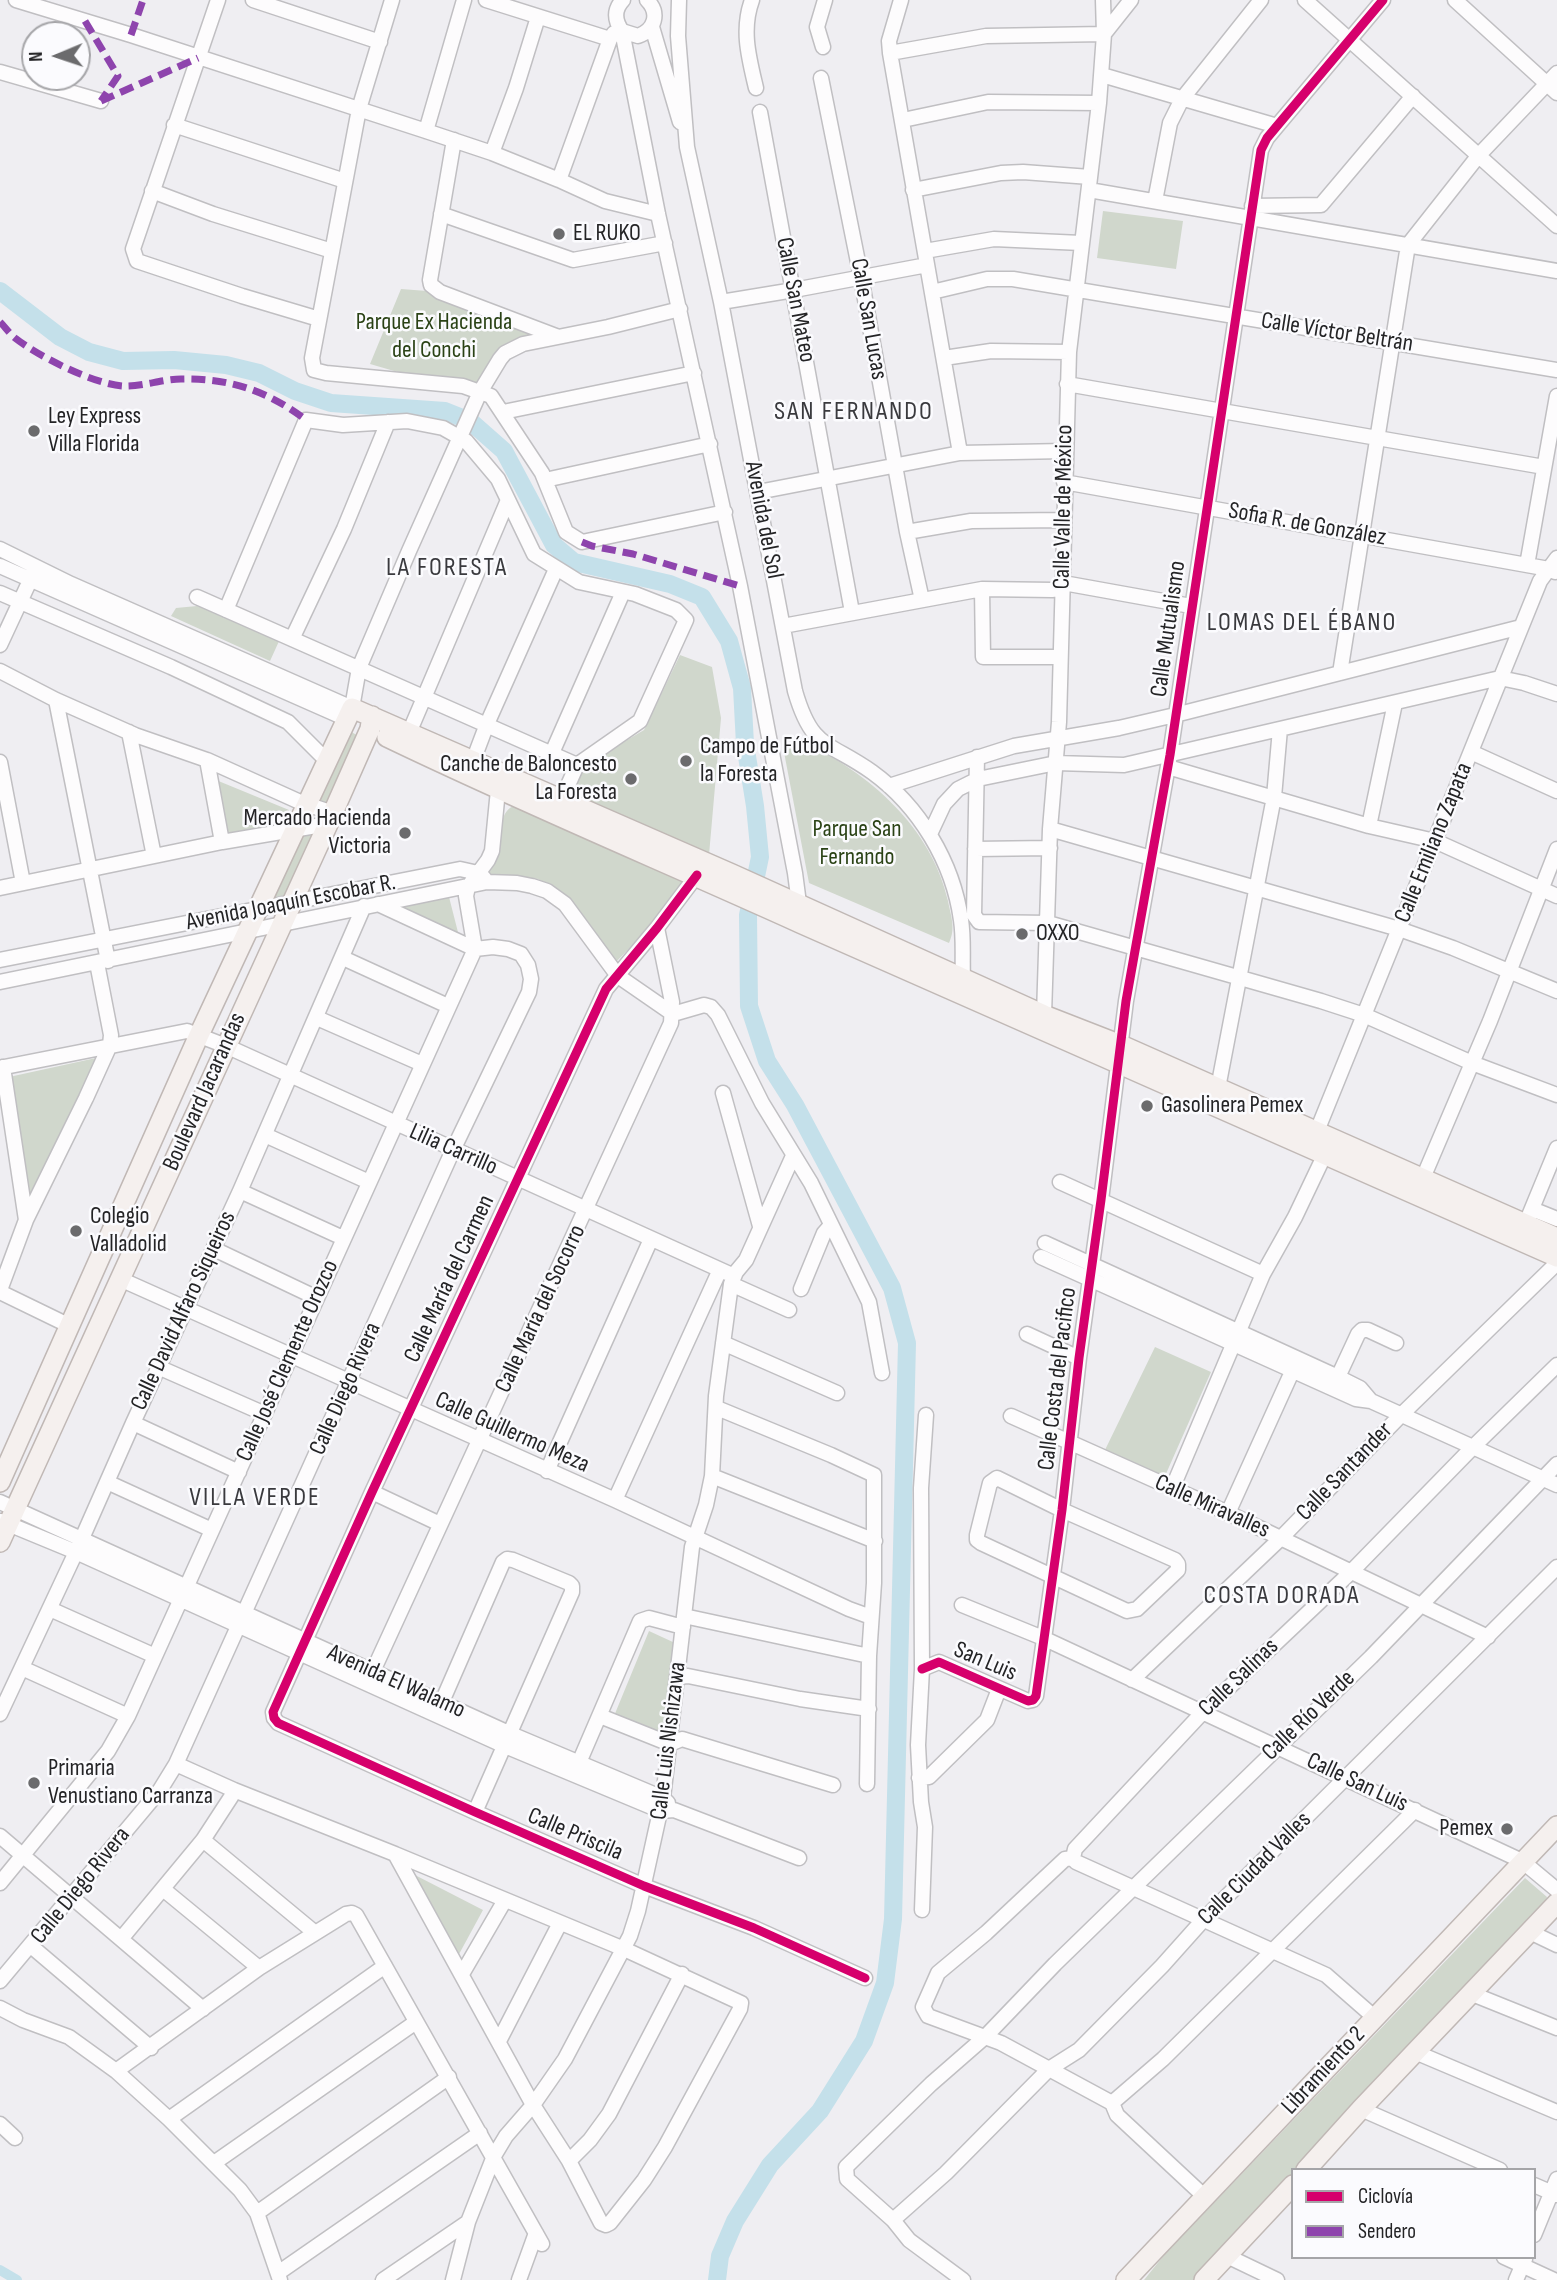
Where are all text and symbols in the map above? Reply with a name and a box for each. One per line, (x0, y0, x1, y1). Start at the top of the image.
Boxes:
north arrow (21, 21, 91, 91)
text: N (25, 51, 48, 62)
place label: EL RUKO (573, 220, 641, 248)
marker: EL RUKO (551, 226, 567, 242)
street label: Calle San Mateo (769, 235, 821, 365)
street label: Calle San Lucas (843, 256, 893, 382)
street label: Calle Víctor Beltrán (1259, 307, 1415, 359)
park label: Parque Ex Hacienda del Conchi (356, 309, 512, 365)
district label: SAN FERNANDO (776, 396, 932, 428)
place label: Ley Express Villa Florida (48, 403, 141, 459)
marker: Ley Express Villa Florida (26, 423, 42, 439)
street label: Calle Valle de México (1048, 424, 1080, 590)
street label: Avenida del Sol (737, 459, 789, 581)
street label: Sofia R. de González (1226, 497, 1388, 553)
district label: LA FORESTA (387, 552, 507, 584)
street label: Calle Mutualismo (1145, 559, 1193, 699)
district label: LOMAS DEL ÉBANO (1209, 607, 1395, 639)
place label: Campo de Fútbol la Foresta (700, 733, 834, 789)
place label: Canche de Baloncesto La Foresta (440, 751, 617, 807)
marker: Campo de Fútbol la Foresta (678, 753, 694, 769)
street label: Calle Emiliano Zapata (1389, 759, 1479, 927)
marker: Canche de Baloncesto La Foresta (623, 771, 639, 787)
place label: Mercado Hacienda Victoria (244, 805, 391, 861)
park label: Parque San Fernando (813, 816, 901, 872)
marker: Mercado Hacienda Victoria (397, 825, 413, 841)
street label: Avenida Joaquín Escobar R. (184, 869, 398, 937)
place label: OXXO (1036, 920, 1080, 948)
marker: OXXO (1014, 926, 1030, 942)
street label: Boulevard Jacarandas (157, 1009, 253, 1175)
place label: Gasolinera Pemex (1161, 1092, 1303, 1120)
marker: Gasolinera Pemex (1139, 1098, 1155, 1114)
street label: Lilia Carrillo (404, 1118, 502, 1182)
street label: Calle María del Carmen (399, 1191, 501, 1367)
place label: Colegio Valladolid (90, 1203, 167, 1259)
street label: Calle David Alfaro Siqueiros (125, 1207, 243, 1415)
street label: Calle María del Socorro (490, 1221, 592, 1397)
marker: Colegio Valladolid (68, 1223, 84, 1239)
street label: Calle José Clemente Orozco (231, 1256, 345, 1466)
street label: Calle Costa del Pacifico (1032, 1286, 1084, 1472)
street label: Calle Diego Rivera (304, 1318, 388, 1460)
street label: Calle Guillermo Meza (430, 1386, 594, 1480)
street label: Calle Santander (1291, 1417, 1399, 1527)
street label: Calle Miravalles (1150, 1469, 1274, 1545)
district label: VILLA VERDE (191, 1482, 319, 1514)
district label: COSTA DORADA (1205, 1580, 1359, 1612)
street label: Calle Salinas (1193, 1633, 1285, 1723)
street label: San Luis (949, 1636, 1021, 1688)
street label: Avenida El Walamo (323, 1639, 469, 1725)
street label: Calle Luis Nishizawa (645, 1660, 693, 1822)
street label: Calle Río Verde (1257, 1665, 1361, 1767)
street label: Calle San Luis (1302, 1747, 1412, 1819)
place label: Primaria Venustiano Carranza (48, 1755, 213, 1811)
marker: Primaria Venustiano Carranza (26, 1775, 42, 1791)
street label: Calle Priscila (523, 1802, 627, 1868)
street label: Calle Ciudad Valles (1192, 1806, 1318, 1932)
place label: Pemex (1439, 1815, 1493, 1843)
marker: Pemex (1499, 1821, 1515, 1837)
street label: Calle Diego Rivera (25, 1822, 137, 1950)
street label: Libramiento 2 (1276, 2021, 1372, 2121)
legend (1291, 2168, 1536, 2259)
text: Ciclovía (1358, 2184, 1413, 2209)
text: Sendero (1358, 2219, 1416, 2244)

